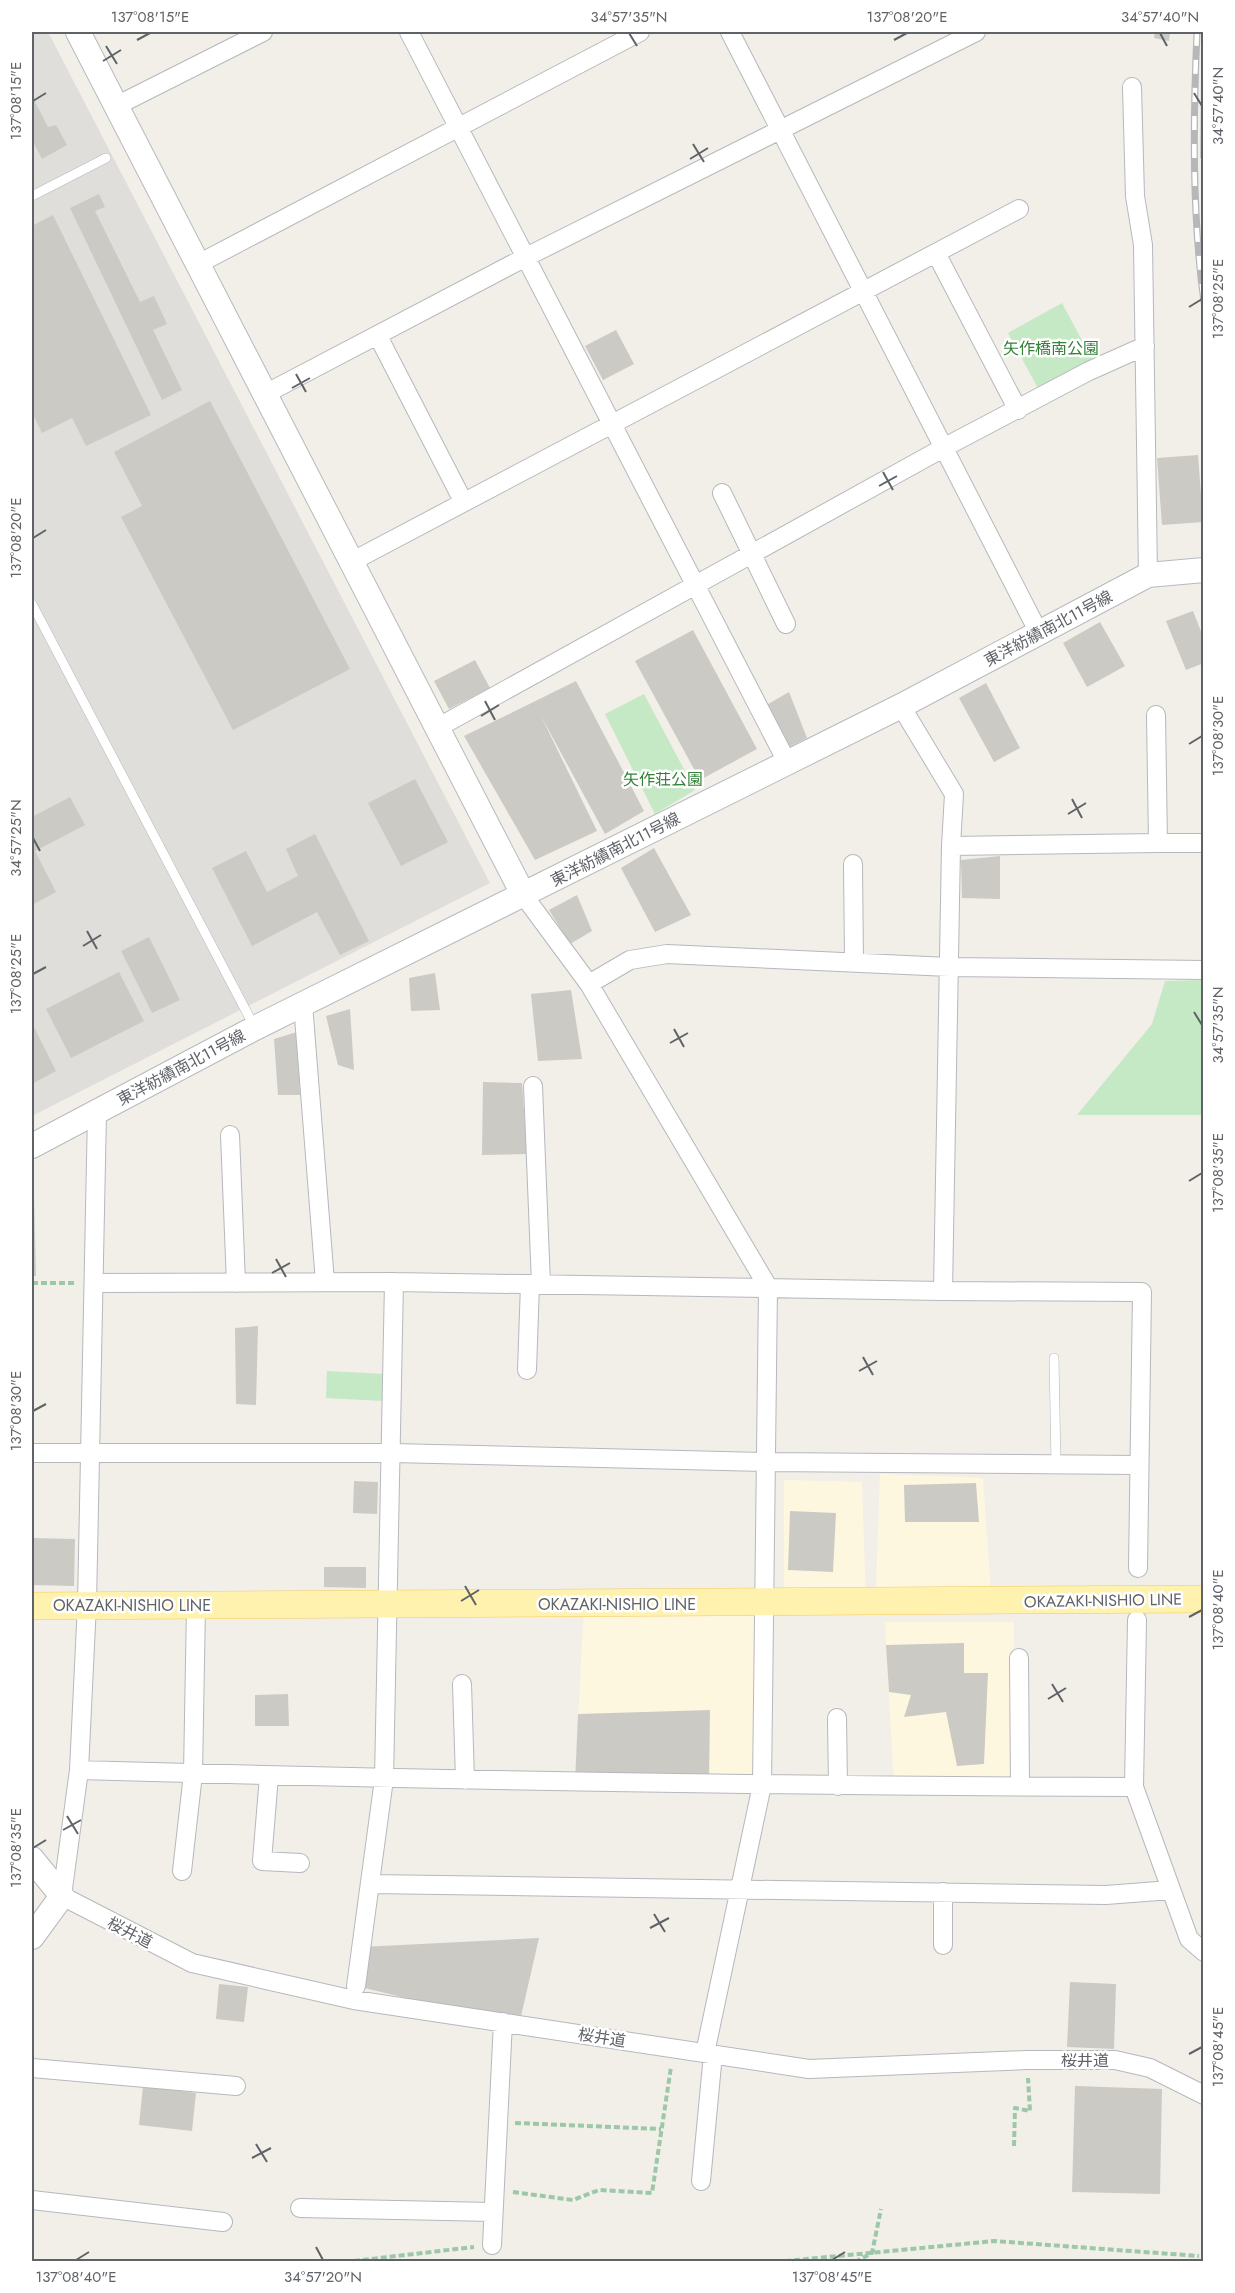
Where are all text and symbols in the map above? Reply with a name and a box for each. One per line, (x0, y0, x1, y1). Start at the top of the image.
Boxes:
text: 137°08'15"E (111, 6, 189, 28)
text: 34°57'35"N (591, 6, 667, 28)
text: 137°08'20"E (867, 6, 948, 28)
text: 34°57'40"N (1121, 6, 1199, 28)
text: 137°08'15"E (5, 62, 27, 140)
text: 34°57'40"N (1207, 67, 1229, 145)
text: 137°08'25"E (1207, 259, 1229, 339)
park label: 矢作橋南公園 (1003, 337, 1099, 360)
text: 137°08'20"E (5, 498, 27, 579)
street label: 東洋紡績南北11号線 (980, 585, 1117, 672)
text: 137°08'30"E (1207, 696, 1229, 776)
park label: 矢作荘公園 (623, 768, 703, 791)
text: 34°57'25"N (5, 799, 27, 877)
street label: 東洋紡績南北11号線 (547, 807, 684, 892)
text: 137°08'25"E (5, 934, 27, 1014)
text: 34°57'35"N (1207, 987, 1229, 1063)
street label: 東洋紡績南北11号線 (113, 1024, 250, 1111)
text: 137°08'35"E (1207, 1133, 1229, 1213)
text: 137°08'30"E (5, 1371, 27, 1451)
text: 137°08'40"E (1207, 1569, 1229, 1651)
street label: OKAZAKI-NISHIO LINE (1024, 1588, 1182, 1613)
street label: OKAZAKI-NISHIO LINE (538, 1593, 696, 1616)
street label: OKAZAKI-NISHIO LINE (53, 1594, 211, 1617)
text: 137°08'35"E (5, 1808, 27, 1888)
street label: 桜井道 (103, 1911, 156, 1954)
text: 137°08'45"E (1207, 2007, 1229, 2087)
street label: 桜井道 (576, 2022, 627, 2053)
street label: 桜井道 (1061, 2049, 1109, 2072)
text: 137°08'40"E (35, 2266, 117, 2288)
text: 34°57'20"N (284, 2266, 362, 2288)
text: 137°08'45"E (792, 2266, 872, 2288)

